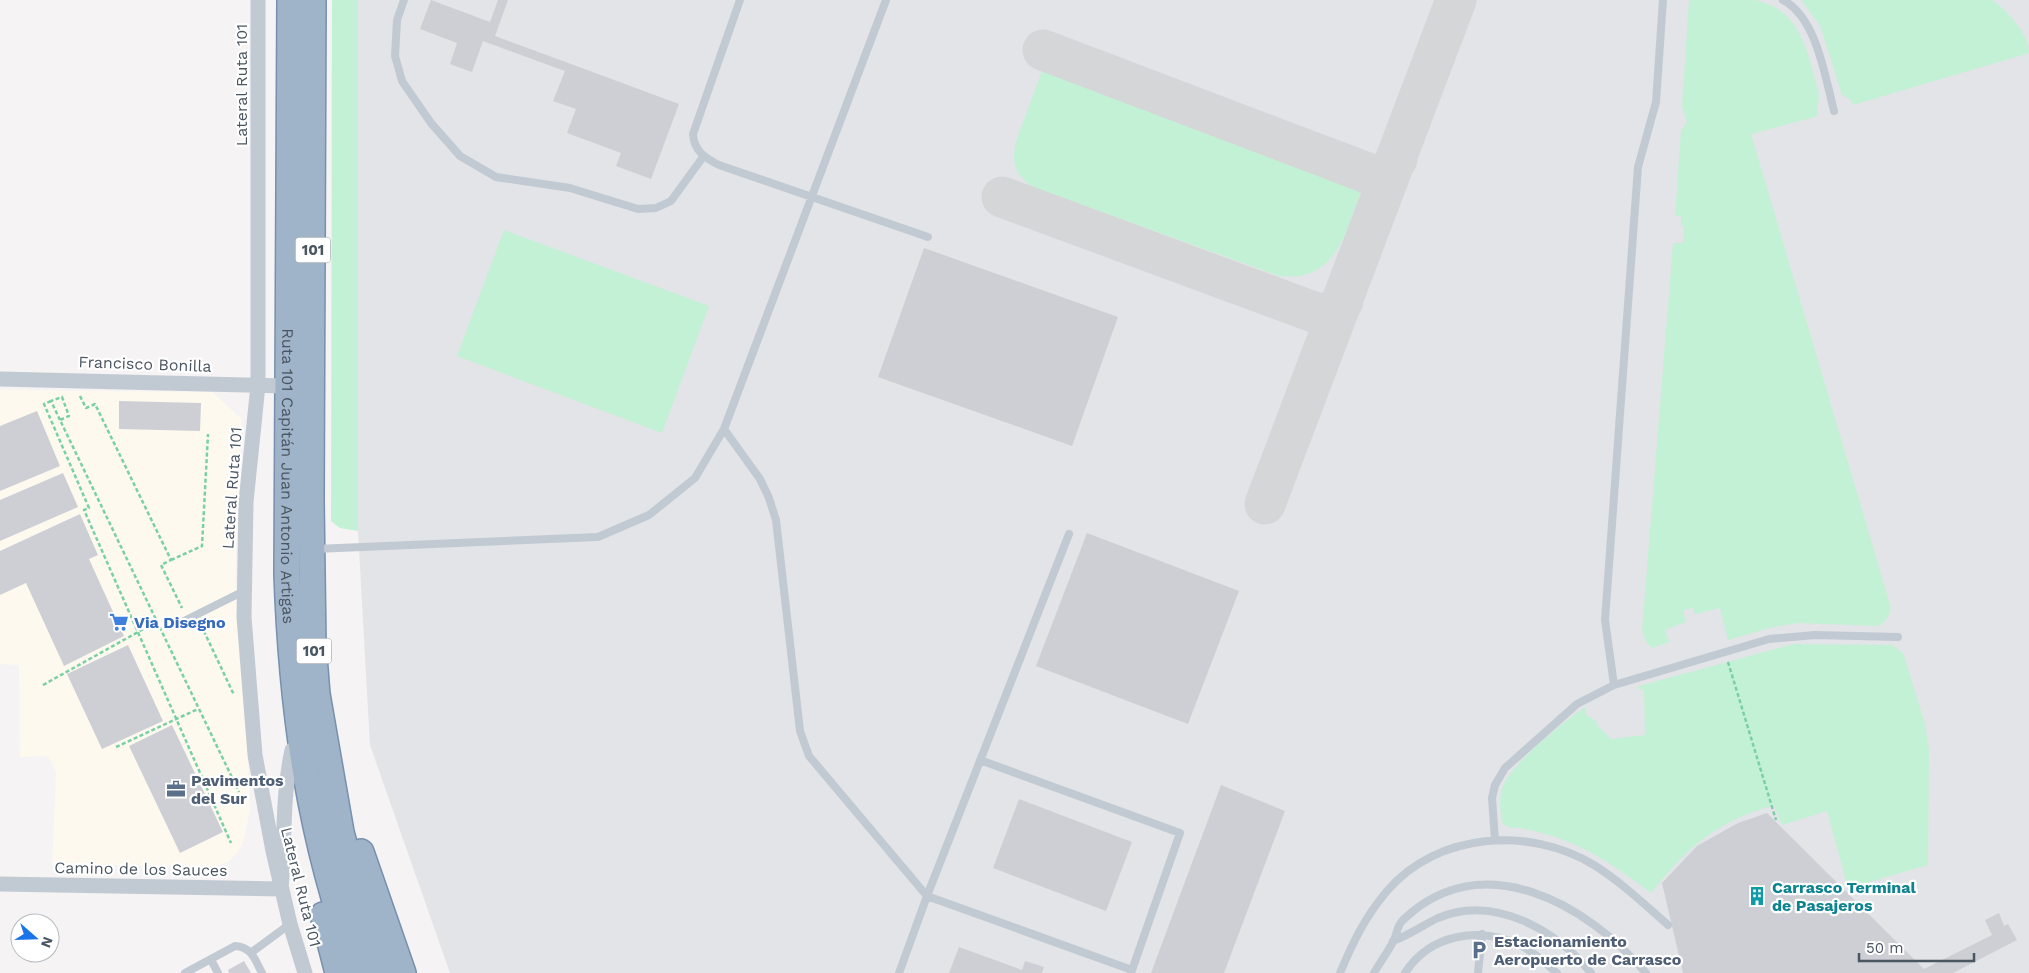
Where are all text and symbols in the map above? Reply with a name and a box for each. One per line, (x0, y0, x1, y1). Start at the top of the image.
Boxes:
street label: Lateral Ruta 101 (232, 24, 251, 146)
road number: 101 (296, 238, 330, 262)
street label: Ruta 101 Capitán Juan Antonio Artigas (277, 328, 299, 624)
street label: Francisco Bonilla (78, 352, 212, 376)
street label: Lateral Ruta 101 (218, 426, 246, 550)
supermarket icon: Via Disegno (108, 611, 130, 633)
place label: Via Disegno (134, 613, 226, 632)
road number: 101 (296, 638, 332, 664)
place label: Pavimentos del Sur (191, 771, 284, 808)
office icon: Pavimentos del Sur (165, 778, 187, 800)
street label: Lateral Ruta 101 (277, 825, 325, 949)
street label: Camino de los Sauces (54, 858, 228, 880)
place label: Carrasco Terminal de Pasajeros (1772, 878, 1917, 915)
building icon: Carrasco Terminal de Pasajeros (1746, 885, 1768, 907)
north arrow (10, 913, 60, 963)
scale bar (1859, 930, 1974, 962)
place label: Estacionamiento Aeropuerto de Carrasco (1494, 932, 1682, 969)
text: N (38, 935, 57, 950)
parking icon: Estacionamiento Aeropuerto de Carrasco (1468, 939, 1490, 961)
text: 50 m (1866, 939, 1903, 957)

